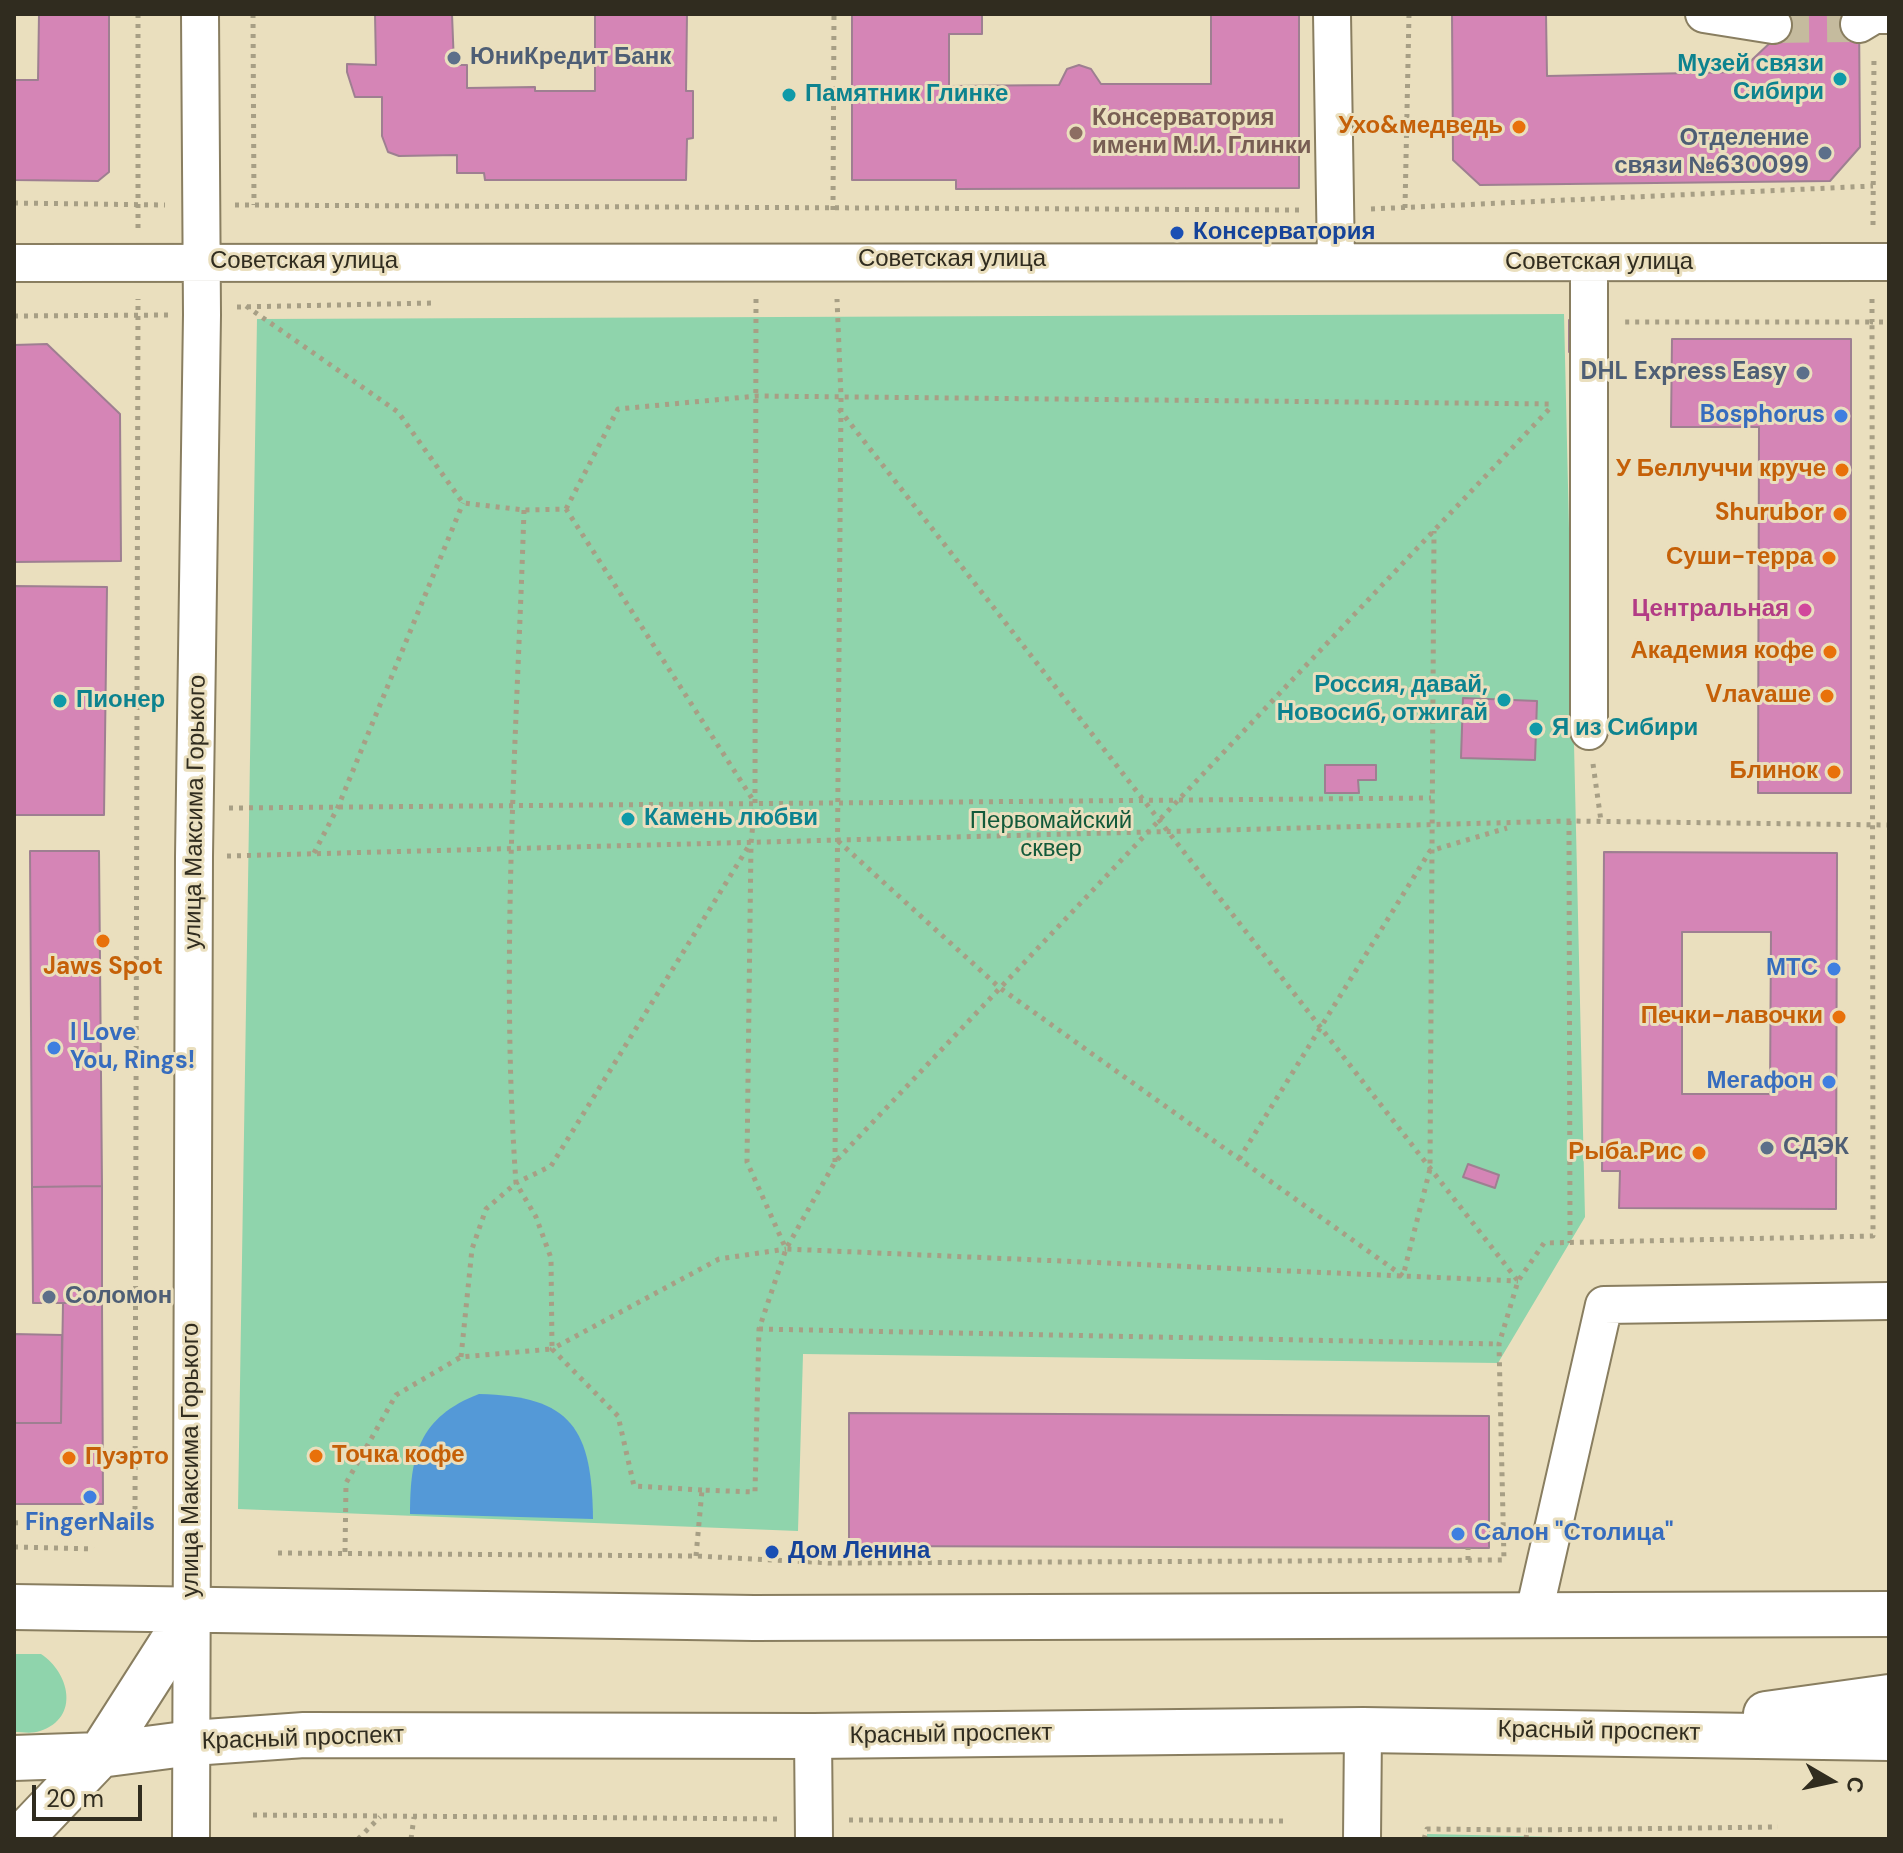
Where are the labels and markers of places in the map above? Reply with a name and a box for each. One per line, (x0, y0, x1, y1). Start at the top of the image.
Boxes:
place label: ЮниКредит Банк (470, 44, 671, 72)
marker: ЮниКредит Банк (445, 49, 463, 67)
place label: Музей связи Сибири (1677, 51, 1824, 107)
marker: Музей связи Сибири (1831, 70, 1849, 88)
place label: Памятник Глинке (805, 81, 1008, 109)
marker: Памятник Глинке (780, 86, 798, 104)
place label: Консерватория имени М.И. Глинки (1092, 105, 1311, 161)
place label: Ухо&медведь (1338, 113, 1503, 141)
marker: Ухо&медведь (1510, 118, 1528, 136)
marker: Консерватория имени М.И. Глинки (1067, 124, 1085, 142)
place label: Отделение связи №630099 (1614, 125, 1809, 181)
marker: Отделение связи №630099 (1816, 144, 1834, 162)
place label: Консерватория (1193, 219, 1375, 247)
marker: Консерватория (1168, 224, 1186, 242)
place label: DHL Express Easy (1581, 359, 1787, 387)
marker: DHL Express Easy (1794, 364, 1812, 382)
place label: Bosphorus (1700, 402, 1825, 430)
marker: Bosphorus (1832, 407, 1850, 425)
place label: У Беллуччи круче (1616, 456, 1826, 484)
marker: У Беллуччи круче (1833, 461, 1851, 479)
place label: Shurubor (1715, 500, 1824, 528)
marker: Shurubor (1831, 505, 1849, 523)
place label: Суши-терра (1666, 544, 1813, 572)
marker: Суши-терра (1820, 549, 1838, 567)
place label: Центральная (1632, 596, 1789, 624)
marker: Центральная (1796, 601, 1814, 619)
place label: Академия кофе (1631, 638, 1814, 666)
marker: Академия кофе (1821, 643, 1839, 661)
place label: Россия, давай, Новосиб, отжигай (1277, 672, 1488, 728)
place label: Vлаvаше (1705, 682, 1811, 710)
place label: Пионер (76, 687, 165, 715)
marker: Vлаvаше (1818, 687, 1836, 705)
marker: Россия, давай, Новосиб, отжигай (1495, 691, 1513, 709)
marker: Пионер (51, 692, 69, 710)
place label: Я из Сибири (1552, 715, 1698, 743)
marker: Я из Сибири (1527, 720, 1545, 738)
place label: Блинок (1730, 758, 1818, 786)
marker: Блинок (1825, 763, 1843, 781)
place label: Камень любви (644, 805, 818, 833)
marker: Камень любви (619, 810, 637, 828)
marker: Jaws Spot (94, 932, 112, 950)
place label: Jaws Spot (43, 954, 163, 982)
place label: МТС (1766, 955, 1818, 983)
marker: МТС (1825, 960, 1843, 978)
place label: Печки-лавочки (1641, 1003, 1823, 1031)
marker: Печки-лавочки (1830, 1008, 1848, 1026)
place label: I Love You, Rings! (70, 1020, 195, 1076)
marker: I Love You, Rings! (45, 1039, 63, 1057)
place label: Мегафон (1706, 1068, 1813, 1096)
marker: Мегафон (1820, 1073, 1838, 1091)
place label: СДЭК (1783, 1134, 1849, 1162)
place label: Рыба.Рис (1568, 1139, 1683, 1167)
marker: СДЭК (1758, 1139, 1776, 1157)
marker: Рыба.Рис (1690, 1144, 1708, 1162)
place label: Соломон (65, 1283, 172, 1311)
marker: Соломон (40, 1288, 58, 1306)
place label: Точка кофе (332, 1442, 465, 1470)
place label: Пуэрто (85, 1444, 169, 1472)
marker: Точка кофе (307, 1447, 325, 1465)
marker: Пуэрто (60, 1449, 78, 1467)
marker: FingerNails (81, 1488, 99, 1506)
place label: FingerNails (25, 1510, 155, 1538)
place label: Салон "Столица" (1474, 1520, 1674, 1548)
marker: Салон "Столица" (1449, 1525, 1467, 1543)
place label: Дом Ленина (788, 1538, 930, 1566)
marker: Дом Ленина (763, 1543, 781, 1561)

